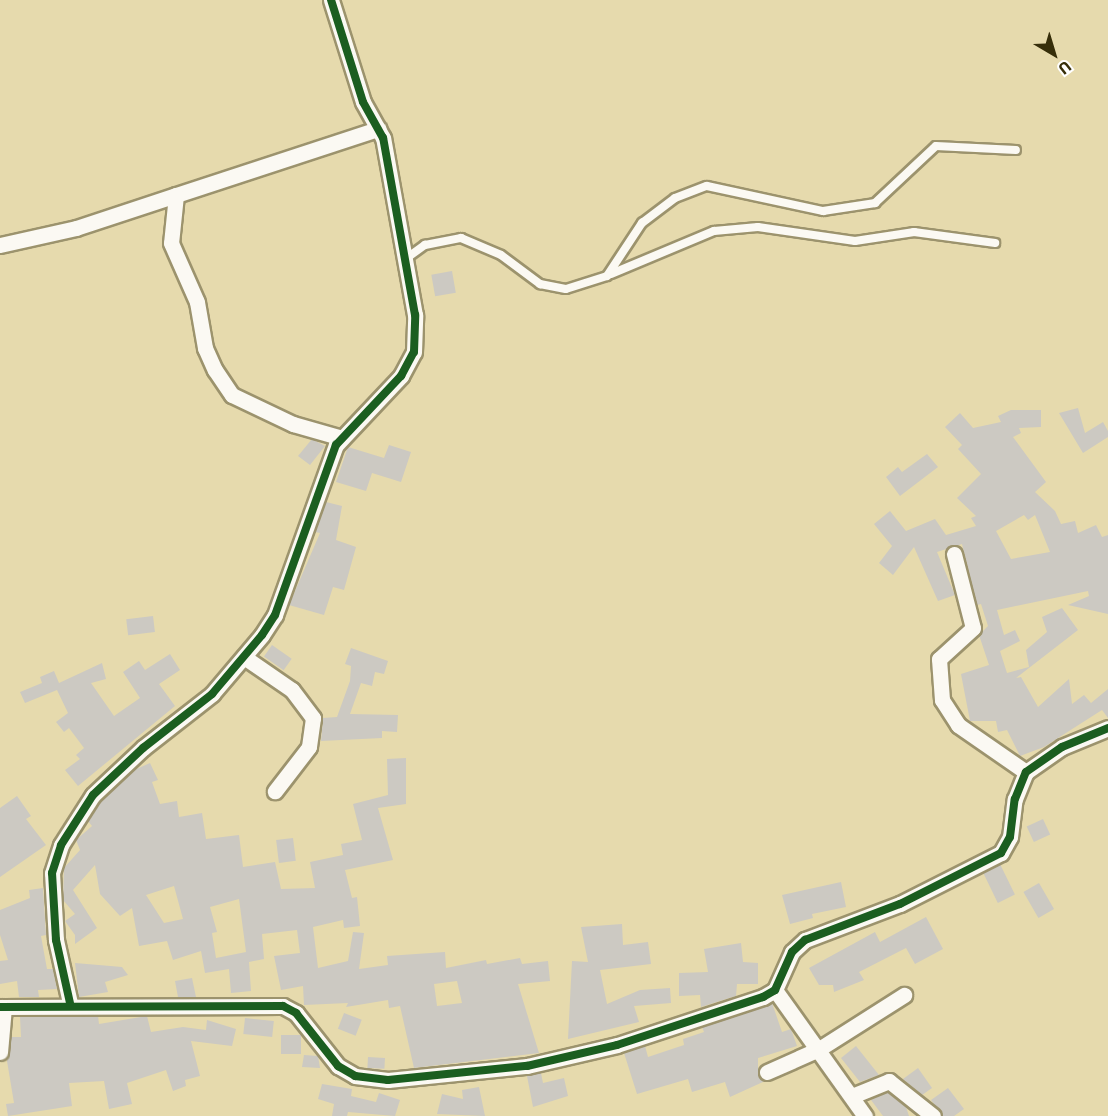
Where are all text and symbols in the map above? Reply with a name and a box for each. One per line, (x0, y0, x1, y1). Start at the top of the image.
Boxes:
north arrow (1024, 24, 1084, 84)
text: U (1055, 58, 1076, 79)

